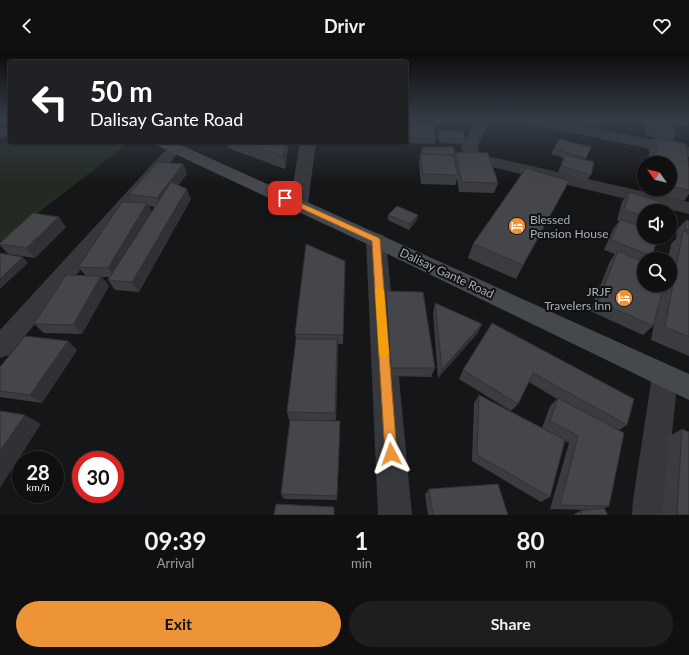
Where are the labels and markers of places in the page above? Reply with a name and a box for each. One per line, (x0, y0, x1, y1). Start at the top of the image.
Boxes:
pin (268, 181, 302, 215)
place label: Blessed Pension House (530, 212, 609, 241)
hotel icon: Blessed Pension House (507, 216, 527, 236)
place label: JRJF Travelers Inn (544, 284, 611, 313)
hotel icon: JRJF Travelers Inn (614, 288, 634, 308)

